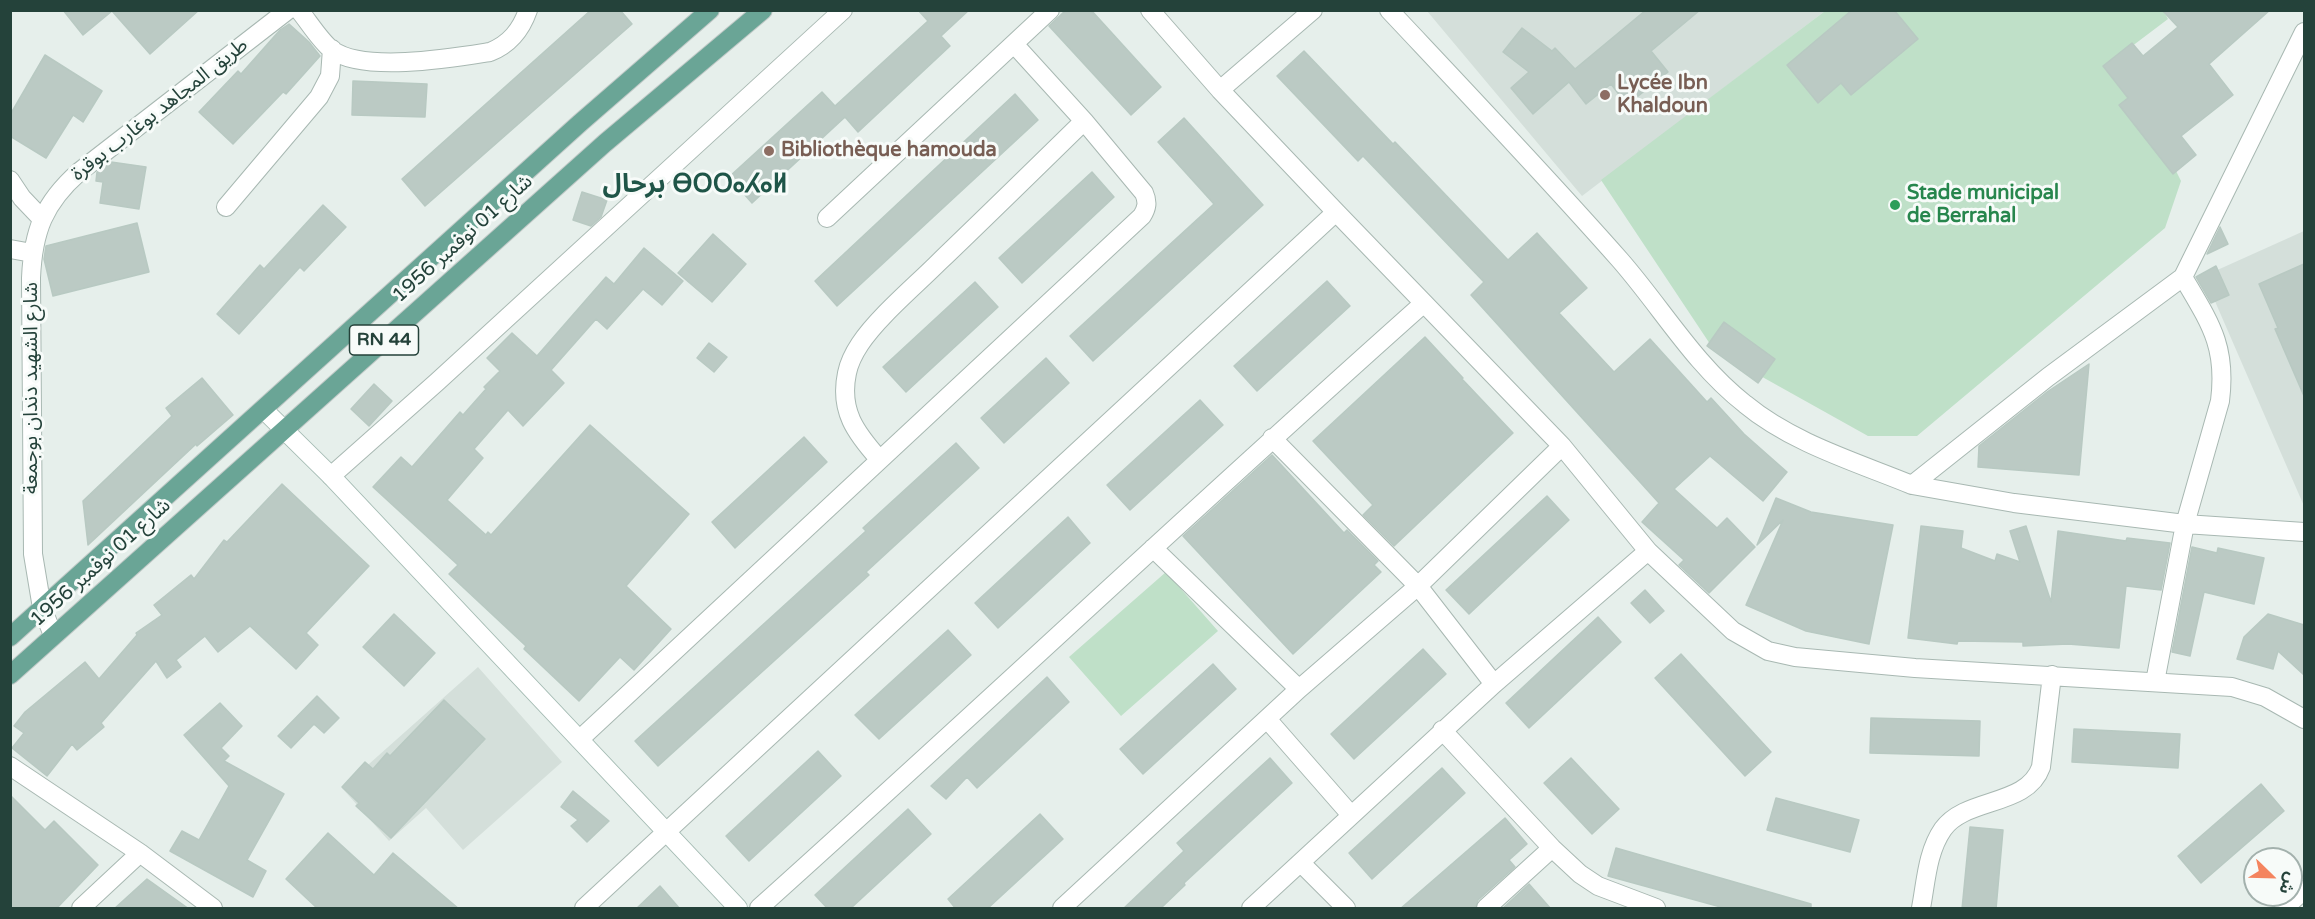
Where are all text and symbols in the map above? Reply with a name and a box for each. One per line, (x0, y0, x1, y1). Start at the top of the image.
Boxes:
street label: طريق المجاهد بوغارب بوقرة (67, 34, 253, 186)
place label: Lycée Ibn Khaldoun (1617, 72, 1708, 119)
marker: Lycée Ibn Khaldoun (1598, 88, 1612, 102)
place label: Bibliothèque hamouda (781, 139, 997, 163)
marker: Bibliothèque hamouda (762, 144, 776, 158)
district label: برحال ⴱⵔⵔⴰⵃⴰⵍ (603, 169, 787, 201)
street label: شارع 01 نوفمبر 1956 (388, 170, 538, 308)
place label: Stade municipal de Berrahal (1907, 182, 2059, 229)
marker: Stade municipal de Berrahal (1888, 198, 1902, 212)
street label: شارع الشهيد دندان بوجمعة (20, 282, 44, 494)
road number: RN 44 (350, 325, 418, 355)
street label: شارع 01 نوفمبر 1956 (26, 494, 176, 632)
north arrow (2243, 847, 2303, 907)
text: ش (2274, 869, 2301, 897)

